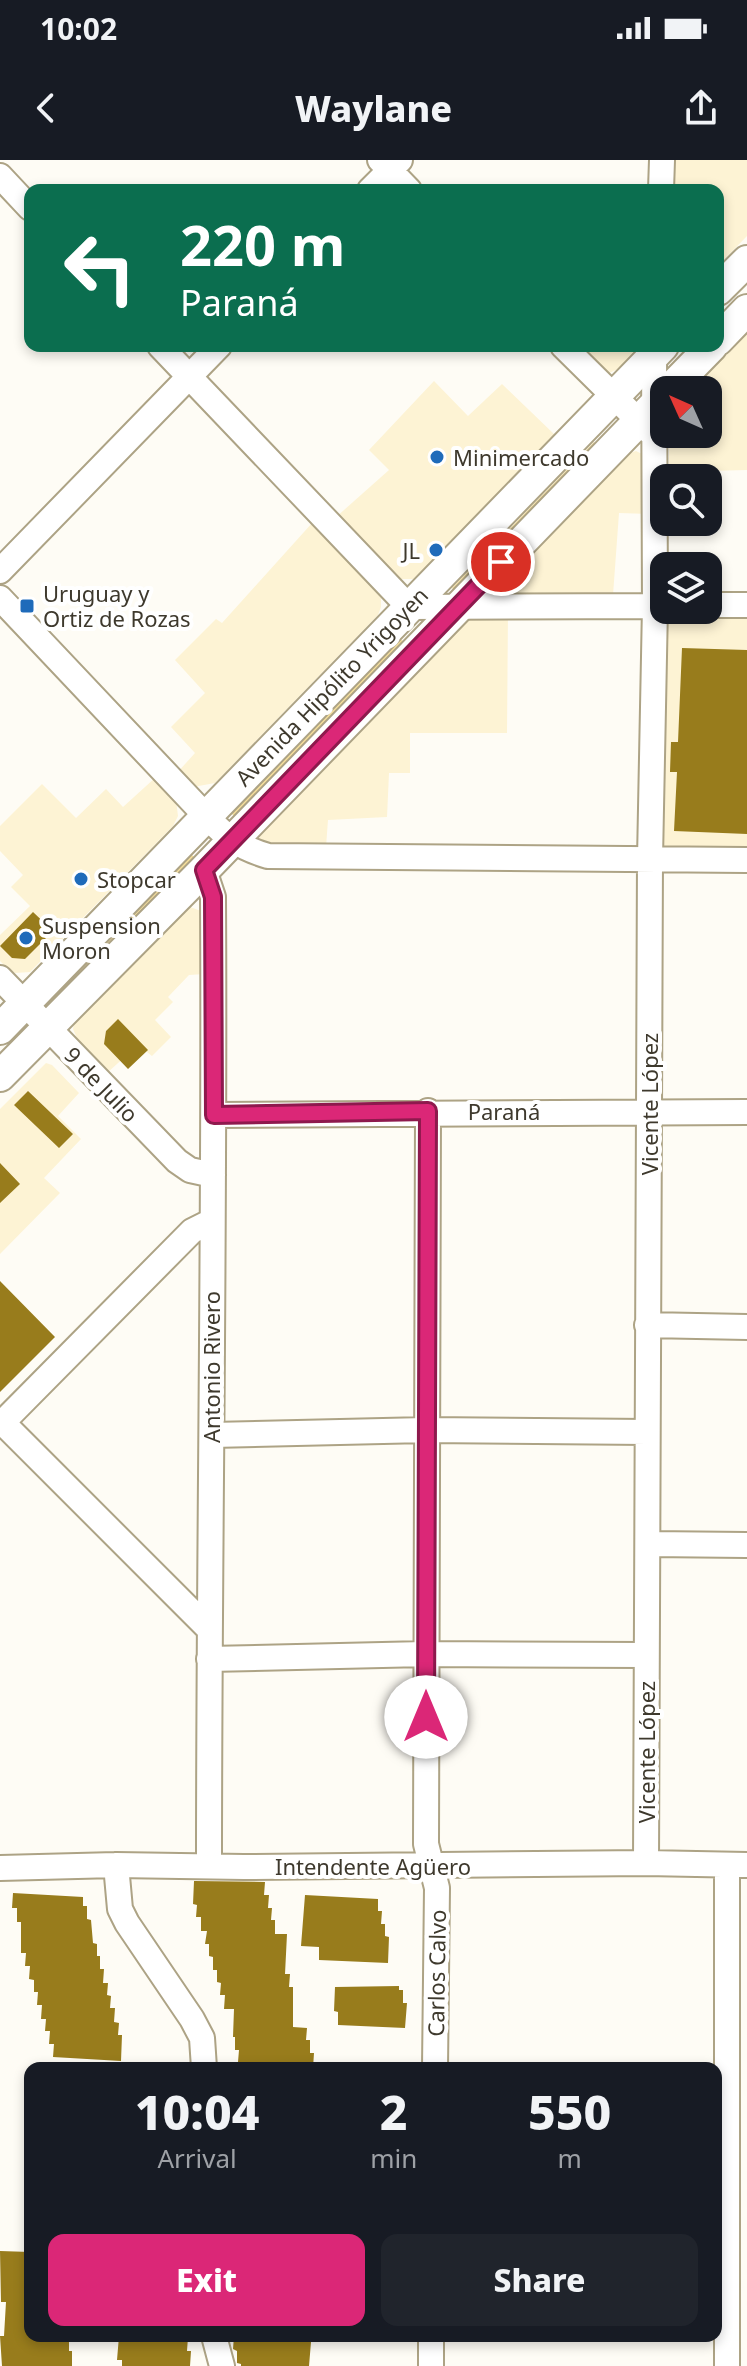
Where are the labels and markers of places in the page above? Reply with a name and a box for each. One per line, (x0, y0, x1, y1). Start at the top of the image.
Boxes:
place label: Minimercado (453, 442, 589, 472)
marker: Minimercado (428, 448, 446, 466)
pin (467, 528, 535, 596)
place label: JL (400, 535, 420, 565)
marker: JL (427, 541, 445, 559)
place label: Uruguay y Ortiz de Rozas (43, 578, 191, 633)
marker: Uruguay y Ortiz de Rozas (18, 597, 36, 615)
place label: Stopcar (97, 864, 176, 894)
marker: Stopcar (72, 870, 90, 888)
place label: Suspension Moron (42, 910, 161, 965)
marker: Suspension Moron (17, 929, 35, 947)

